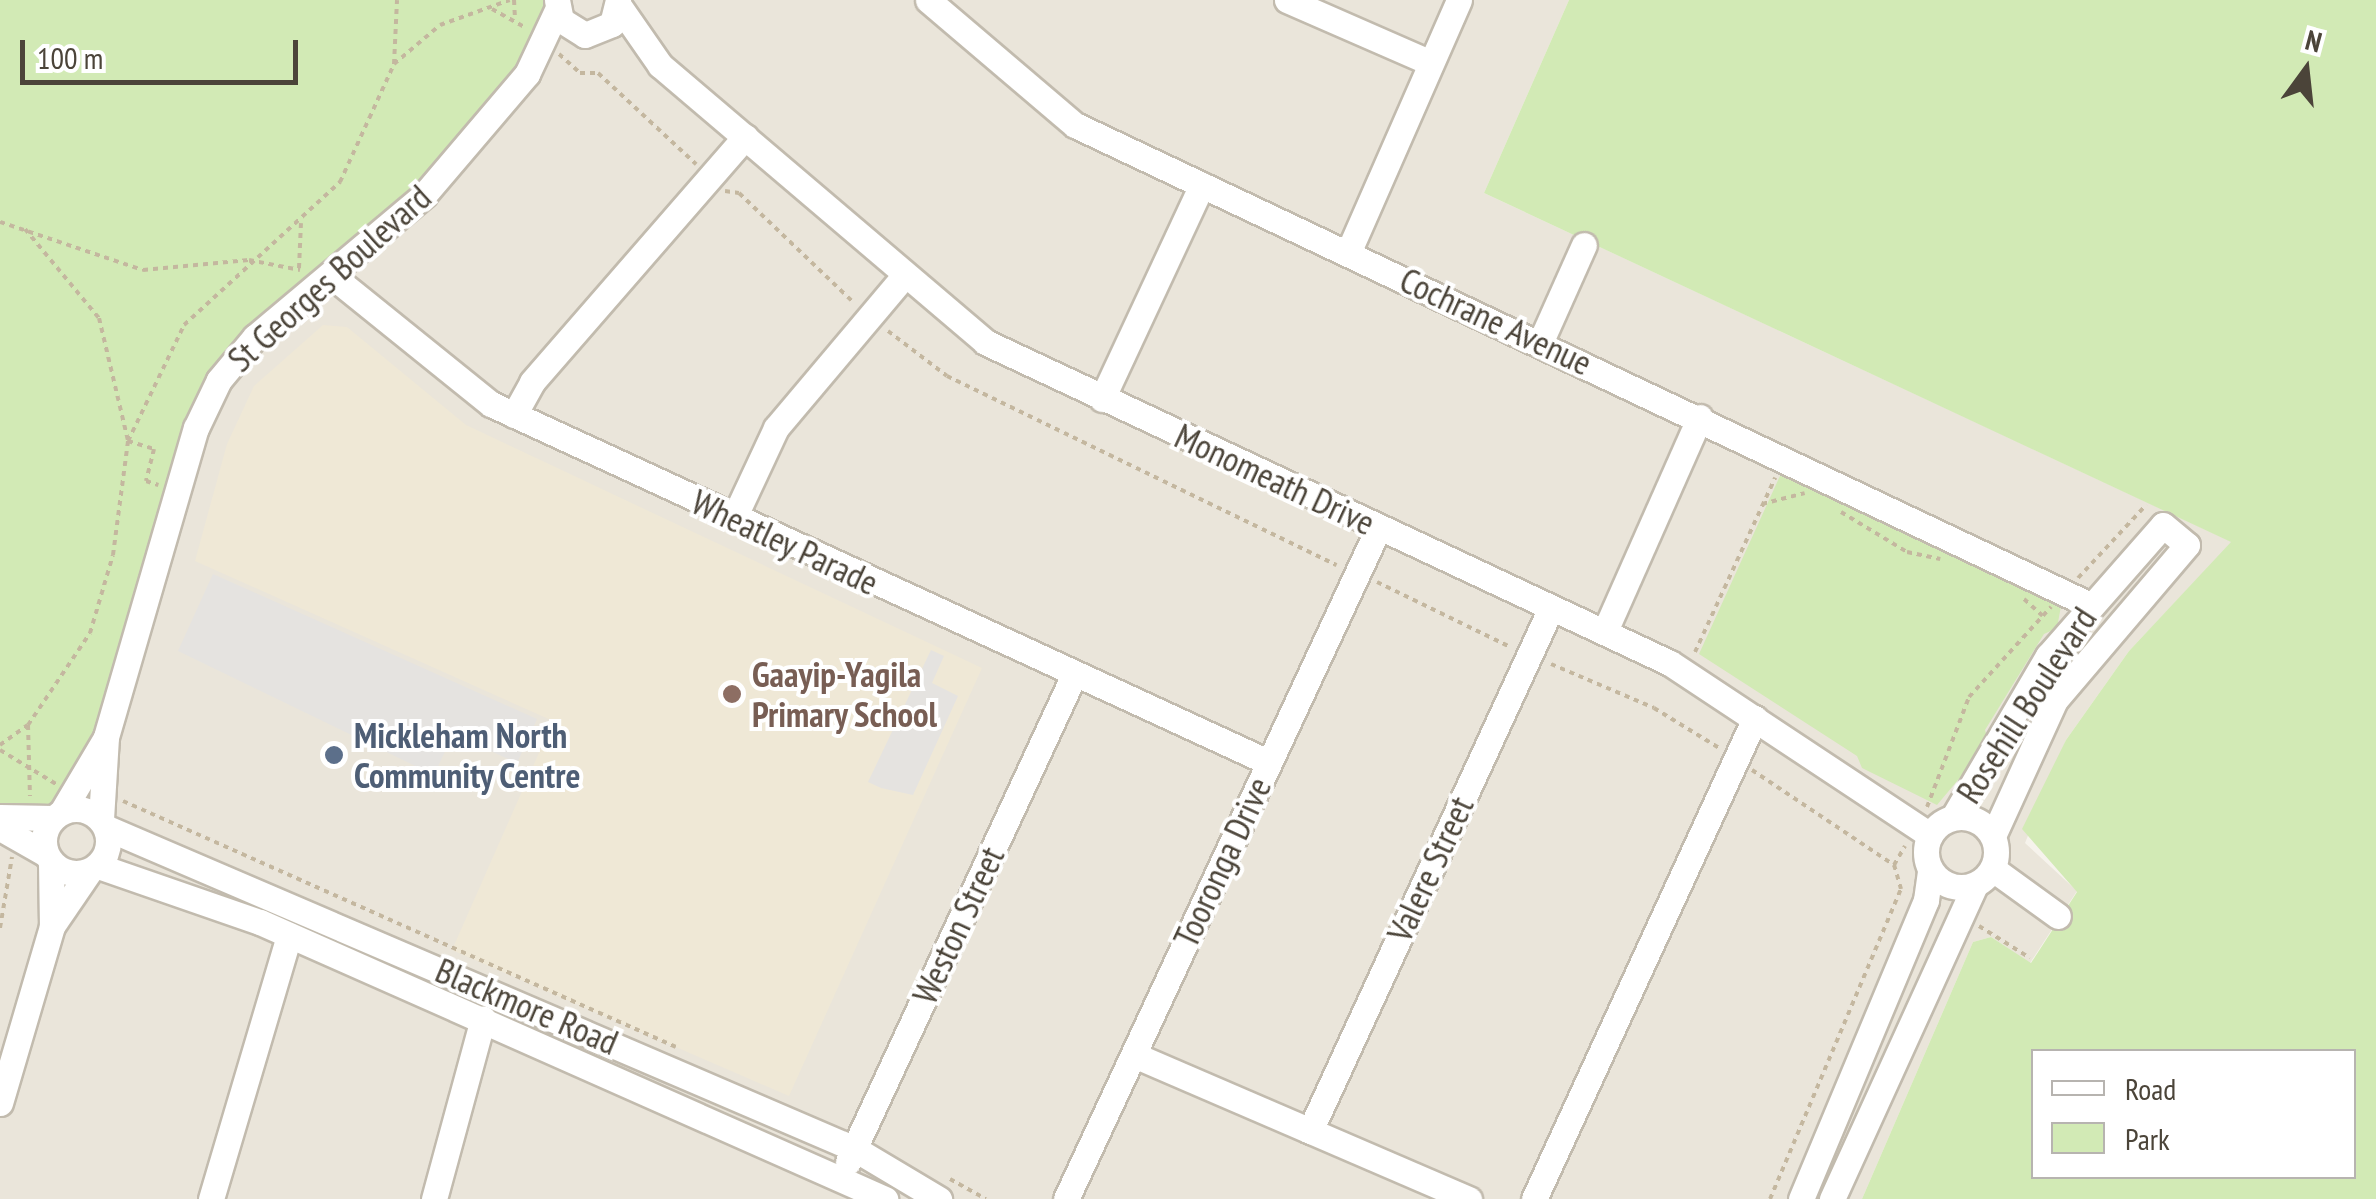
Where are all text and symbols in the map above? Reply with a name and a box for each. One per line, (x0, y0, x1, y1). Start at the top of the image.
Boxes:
scale bar (25, 20, 302, 82)
north arrow (2256, 20, 2356, 120)
text: N (2302, 21, 2326, 60)
text: 100 m (37, 38, 103, 77)
street label: St Georges Boulevard (219, 176, 439, 380)
street label: Cochrane Avenue (1393, 258, 1599, 384)
street label: Monomeath Drive (1169, 414, 1381, 544)
street label: Wheatley Parade (685, 480, 885, 604)
street label: Rosehill Boulevard (1947, 599, 2105, 811)
place label: Gaayip-Yagila Primary School (752, 653, 938, 735)
marker: Gaayip-Yagila Primary School (721, 683, 743, 705)
place label: Mickleham North Community Centre (354, 714, 582, 796)
marker: Mickleham North Community Centre (323, 744, 345, 766)
street label: Tooronga Drive (1164, 770, 1280, 954)
street label: Valere Street (1378, 790, 1482, 948)
street label: Weston Street (903, 840, 1013, 1010)
street label: Blackmore Road (430, 949, 624, 1063)
legend (2031, 1049, 2356, 1179)
text: Road (2125, 1069, 2176, 1108)
text: Park (2125, 1119, 2170, 1158)

